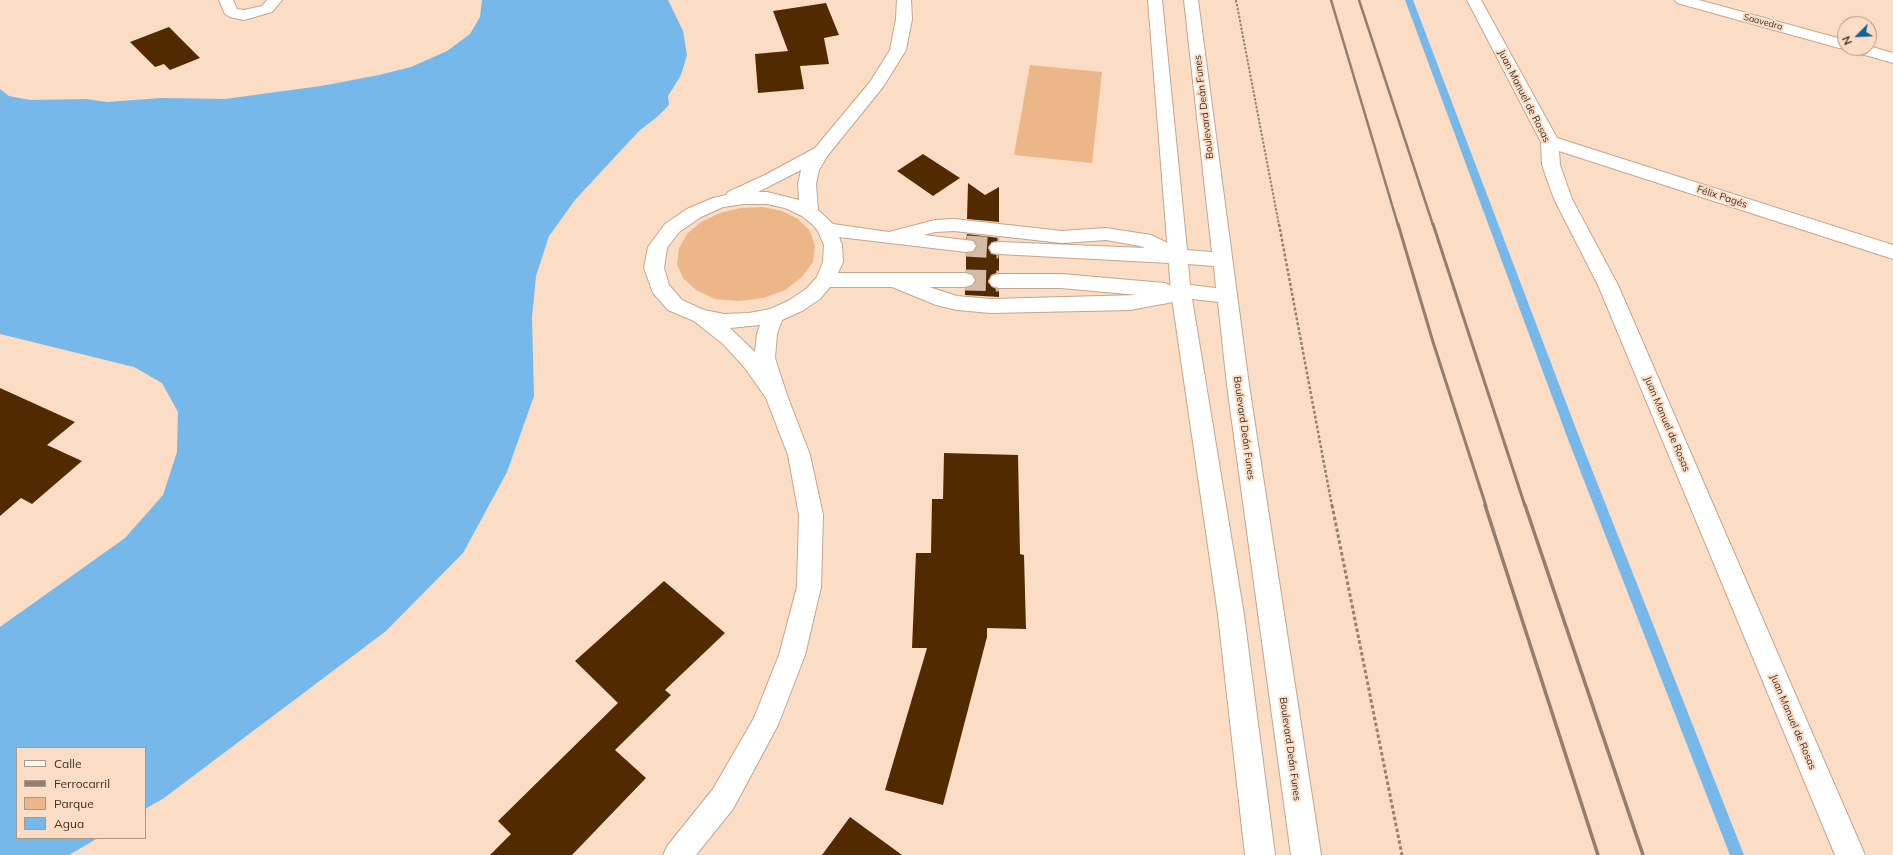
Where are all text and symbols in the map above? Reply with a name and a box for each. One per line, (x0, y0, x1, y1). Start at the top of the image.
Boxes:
street label: Saavedra (1742, 12, 1784, 32)
north arrow (1837, 16, 1877, 56)
text: N (1839, 34, 1855, 47)
street label: Juan Manuel de Rosas (1495, 48, 1553, 144)
street label: Boulevard Deán Funes (1192, 54, 1216, 160)
street label: Félix Pagés (1695, 183, 1749, 211)
street label: Juan Manuel de Rosas (1641, 374, 1693, 474)
street label: Boulevard Deán Funes (1231, 376, 1257, 480)
street label: Juan Manuel de Rosas (1767, 672, 1819, 772)
street label: Boulevard Deán Funes (1277, 697, 1303, 801)
legend (16, 747, 146, 839)
text: Calle (54, 756, 81, 771)
text: Ferrocarril (54, 776, 110, 791)
text: Parque (54, 796, 94, 811)
text: Agua (54, 816, 84, 831)

